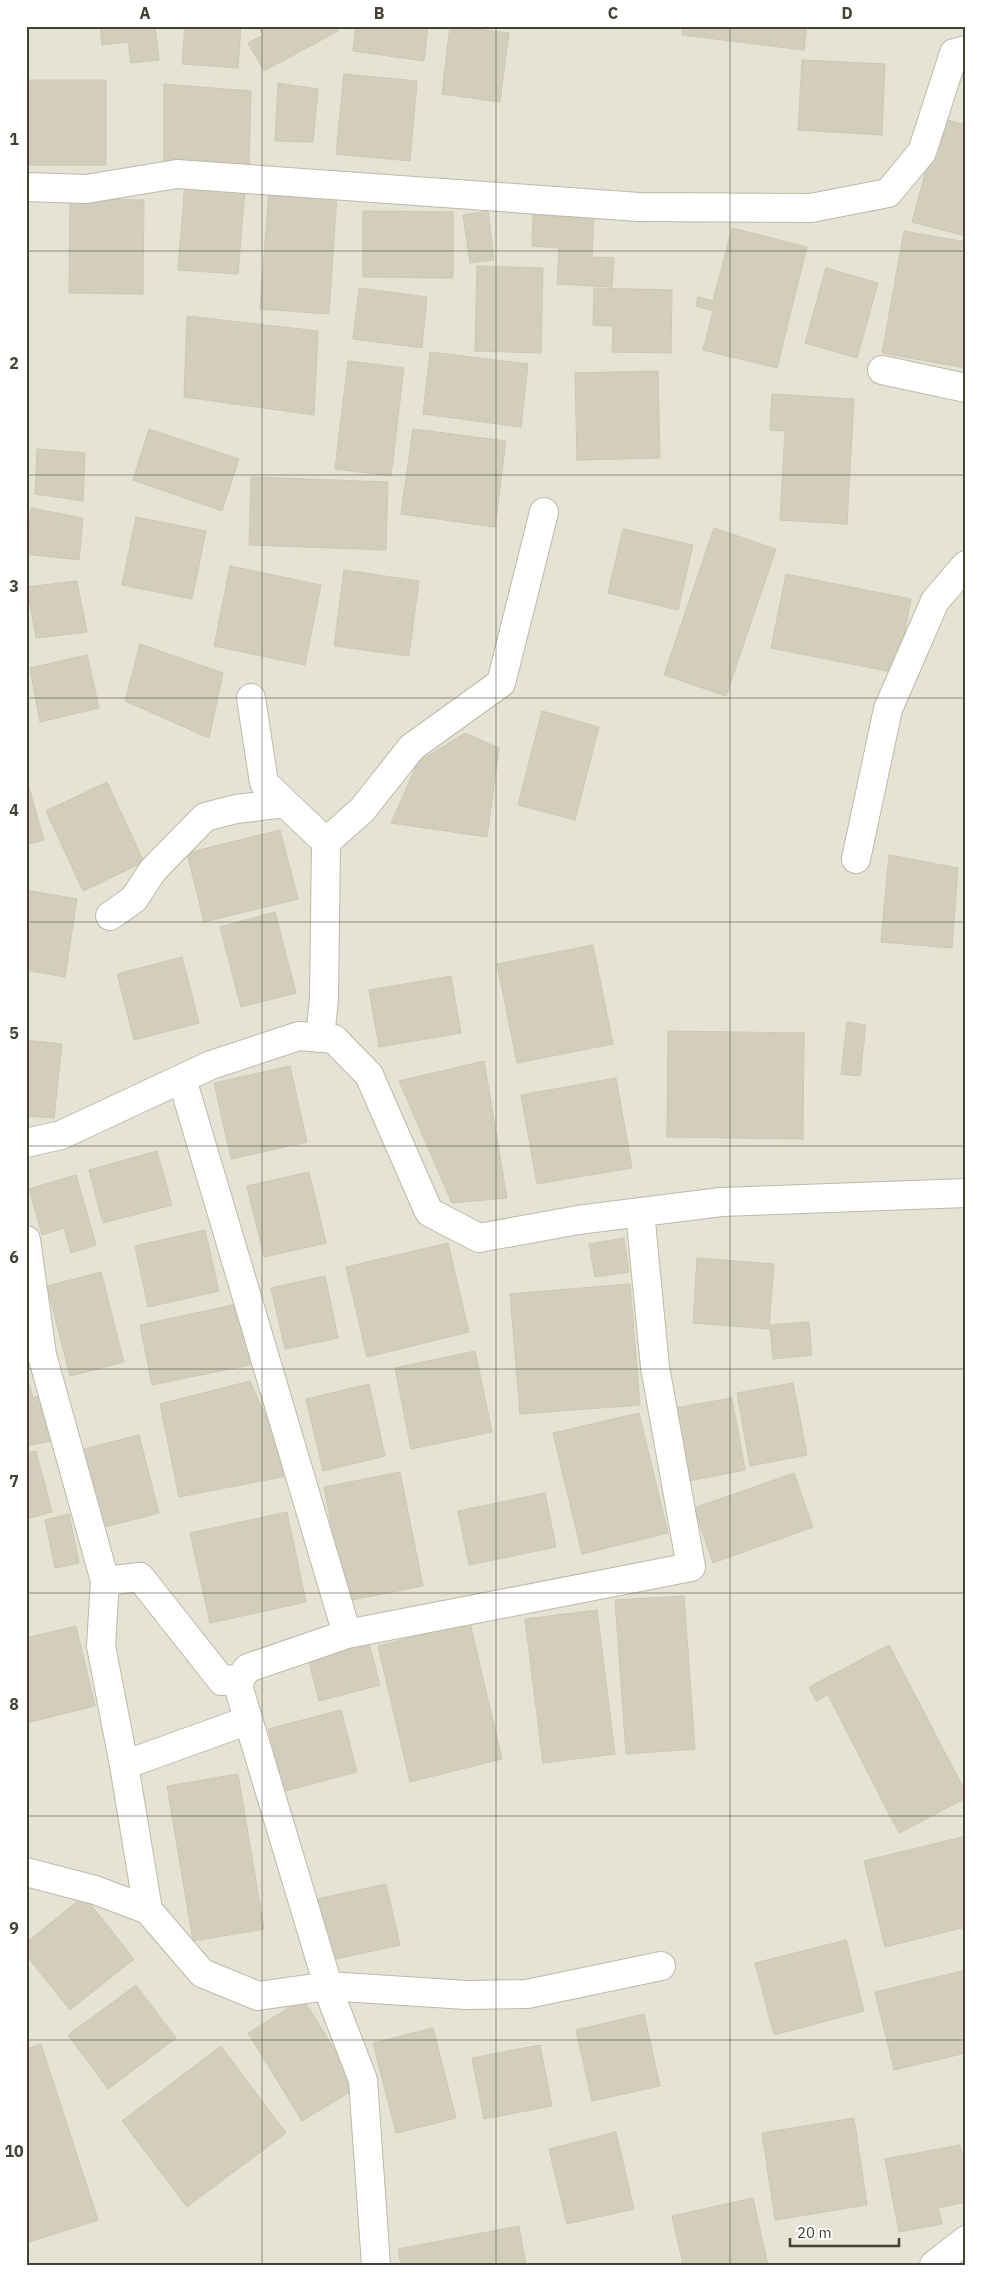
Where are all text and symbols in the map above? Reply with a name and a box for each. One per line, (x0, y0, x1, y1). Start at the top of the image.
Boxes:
text: A (140, 3, 151, 23)
text: B (374, 3, 385, 23)
text: C (608, 3, 618, 23)
text: D (841, 3, 853, 23)
text: 1 (9, 129, 19, 149)
text: 2 (9, 353, 19, 373)
text: 3 (9, 576, 19, 596)
text: 4 (9, 800, 19, 820)
text: 5 (9, 1023, 19, 1043)
text: 6 (9, 1247, 19, 1267)
text: 7 (9, 1471, 19, 1491)
text: 8 (9, 1694, 19, 1714)
text: 9 (9, 1918, 19, 1938)
text: 10 (4, 2141, 24, 2161)
scale bar (790, 2216, 898, 2248)
text: 20 m (797, 2223, 832, 2242)

